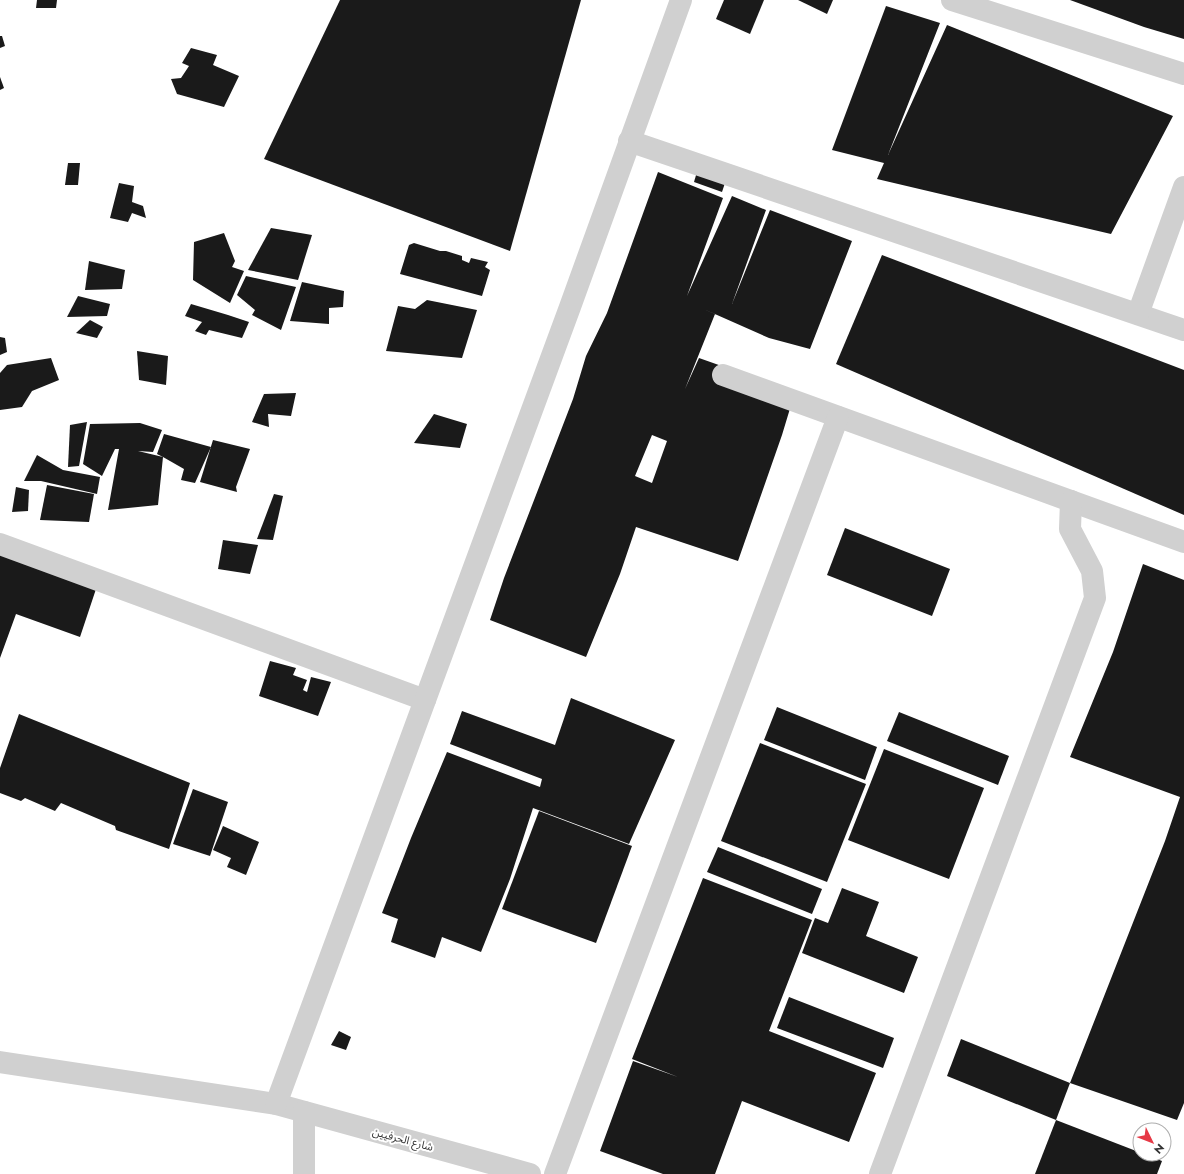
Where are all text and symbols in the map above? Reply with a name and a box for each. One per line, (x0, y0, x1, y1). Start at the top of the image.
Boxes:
north arrow (1132, 1122, 1172, 1162)
street label: شارع الحرفيين (371, 1123, 436, 1155)
text: N (1150, 1140, 1168, 1157)

